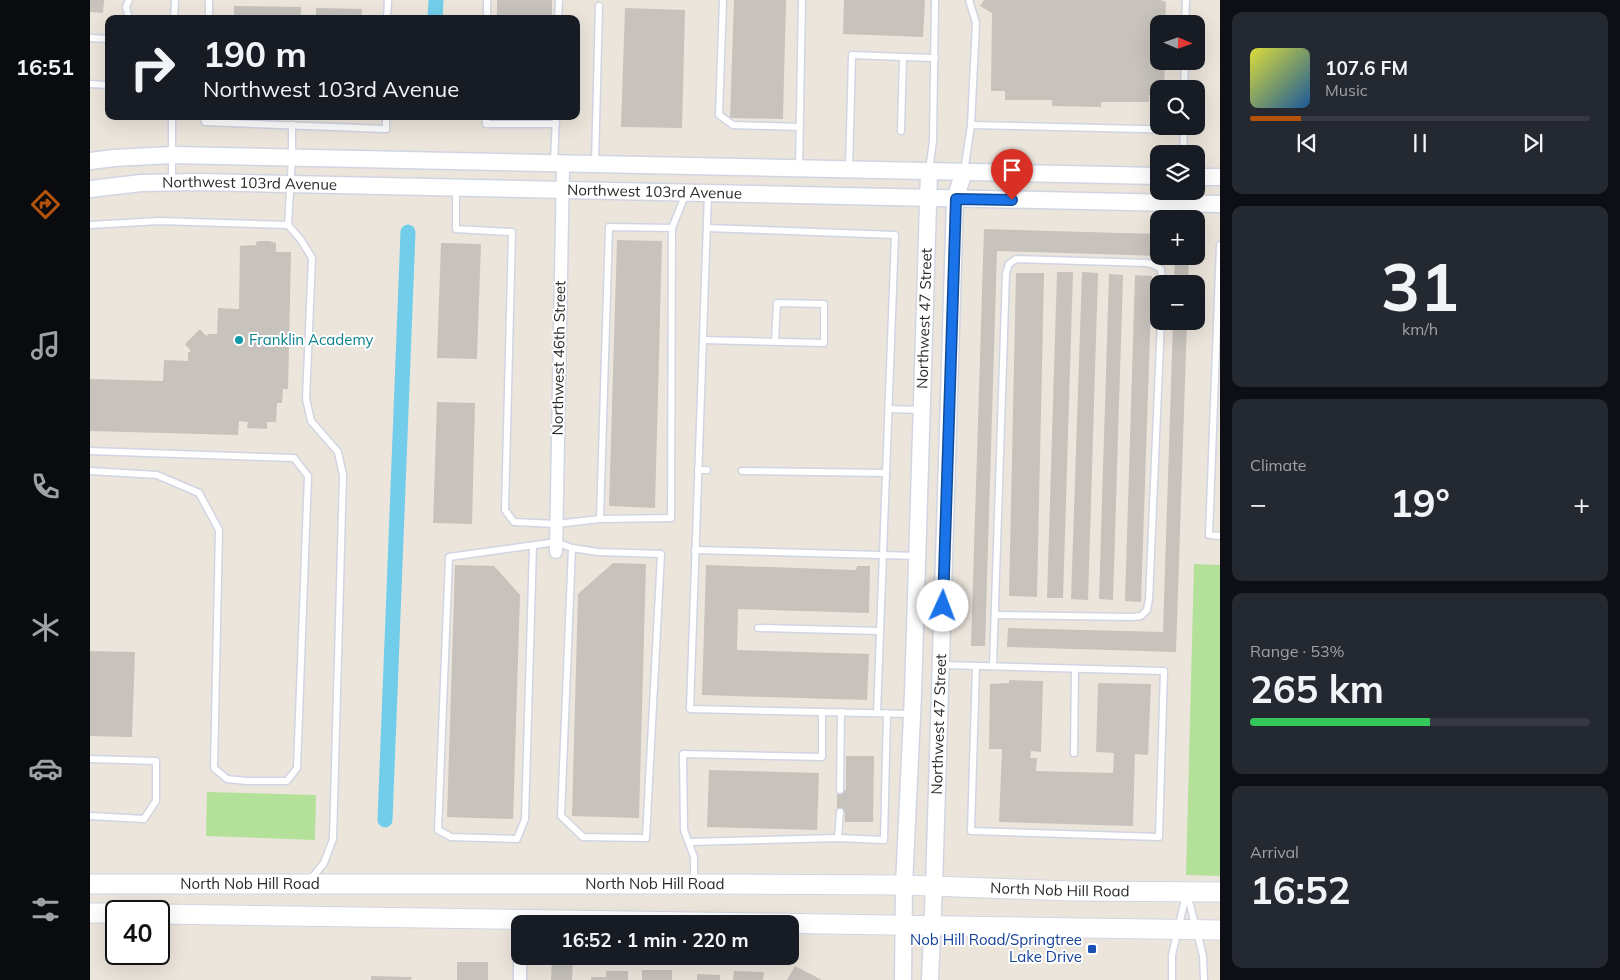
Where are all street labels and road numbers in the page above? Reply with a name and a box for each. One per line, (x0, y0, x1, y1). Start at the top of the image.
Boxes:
street label: Northwest 103rd Avenue (162, 172, 337, 194)
street label: Northwest 103rd Avenue (567, 180, 742, 203)
street label: Northwest 47 Street (912, 248, 936, 389)
street label: Northwest 46th Street (548, 281, 569, 435)
street label: Northwest 47 Street (927, 653, 950, 795)
street label: North Nob Hill Road (180, 874, 320, 893)
street label: North Nob Hill Road (585, 874, 725, 893)
street label: North Nob Hill Road (990, 878, 1130, 900)

